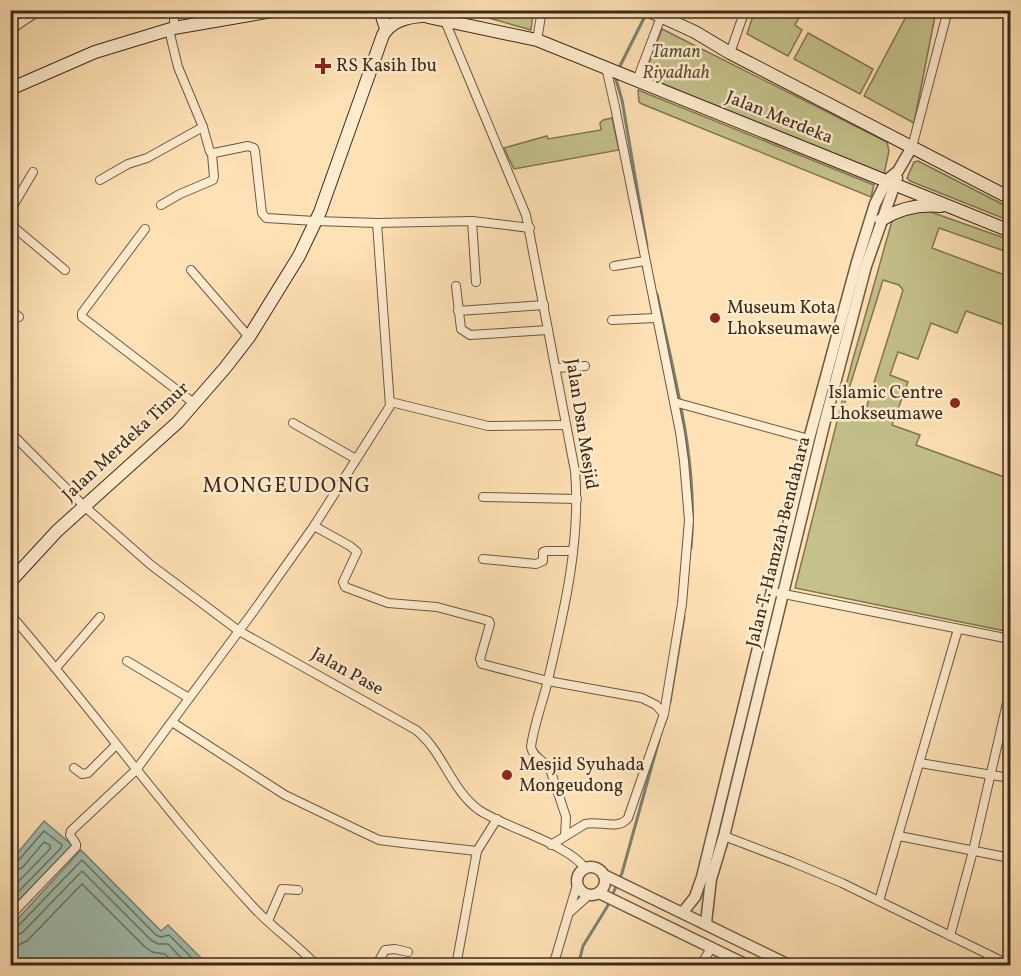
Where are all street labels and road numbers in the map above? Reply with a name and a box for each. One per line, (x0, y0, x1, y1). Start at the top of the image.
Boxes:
street label: Jalan Merdeka (722, 85, 836, 151)
street label: Jalan Dsn Mesjid (558, 357, 604, 491)
street label: Jalan Merdeka Timur (57, 376, 195, 507)
street label: Jalan T. Hamzah Bendahara (741, 434, 817, 650)
street label: Jalan Pase (306, 642, 388, 702)

